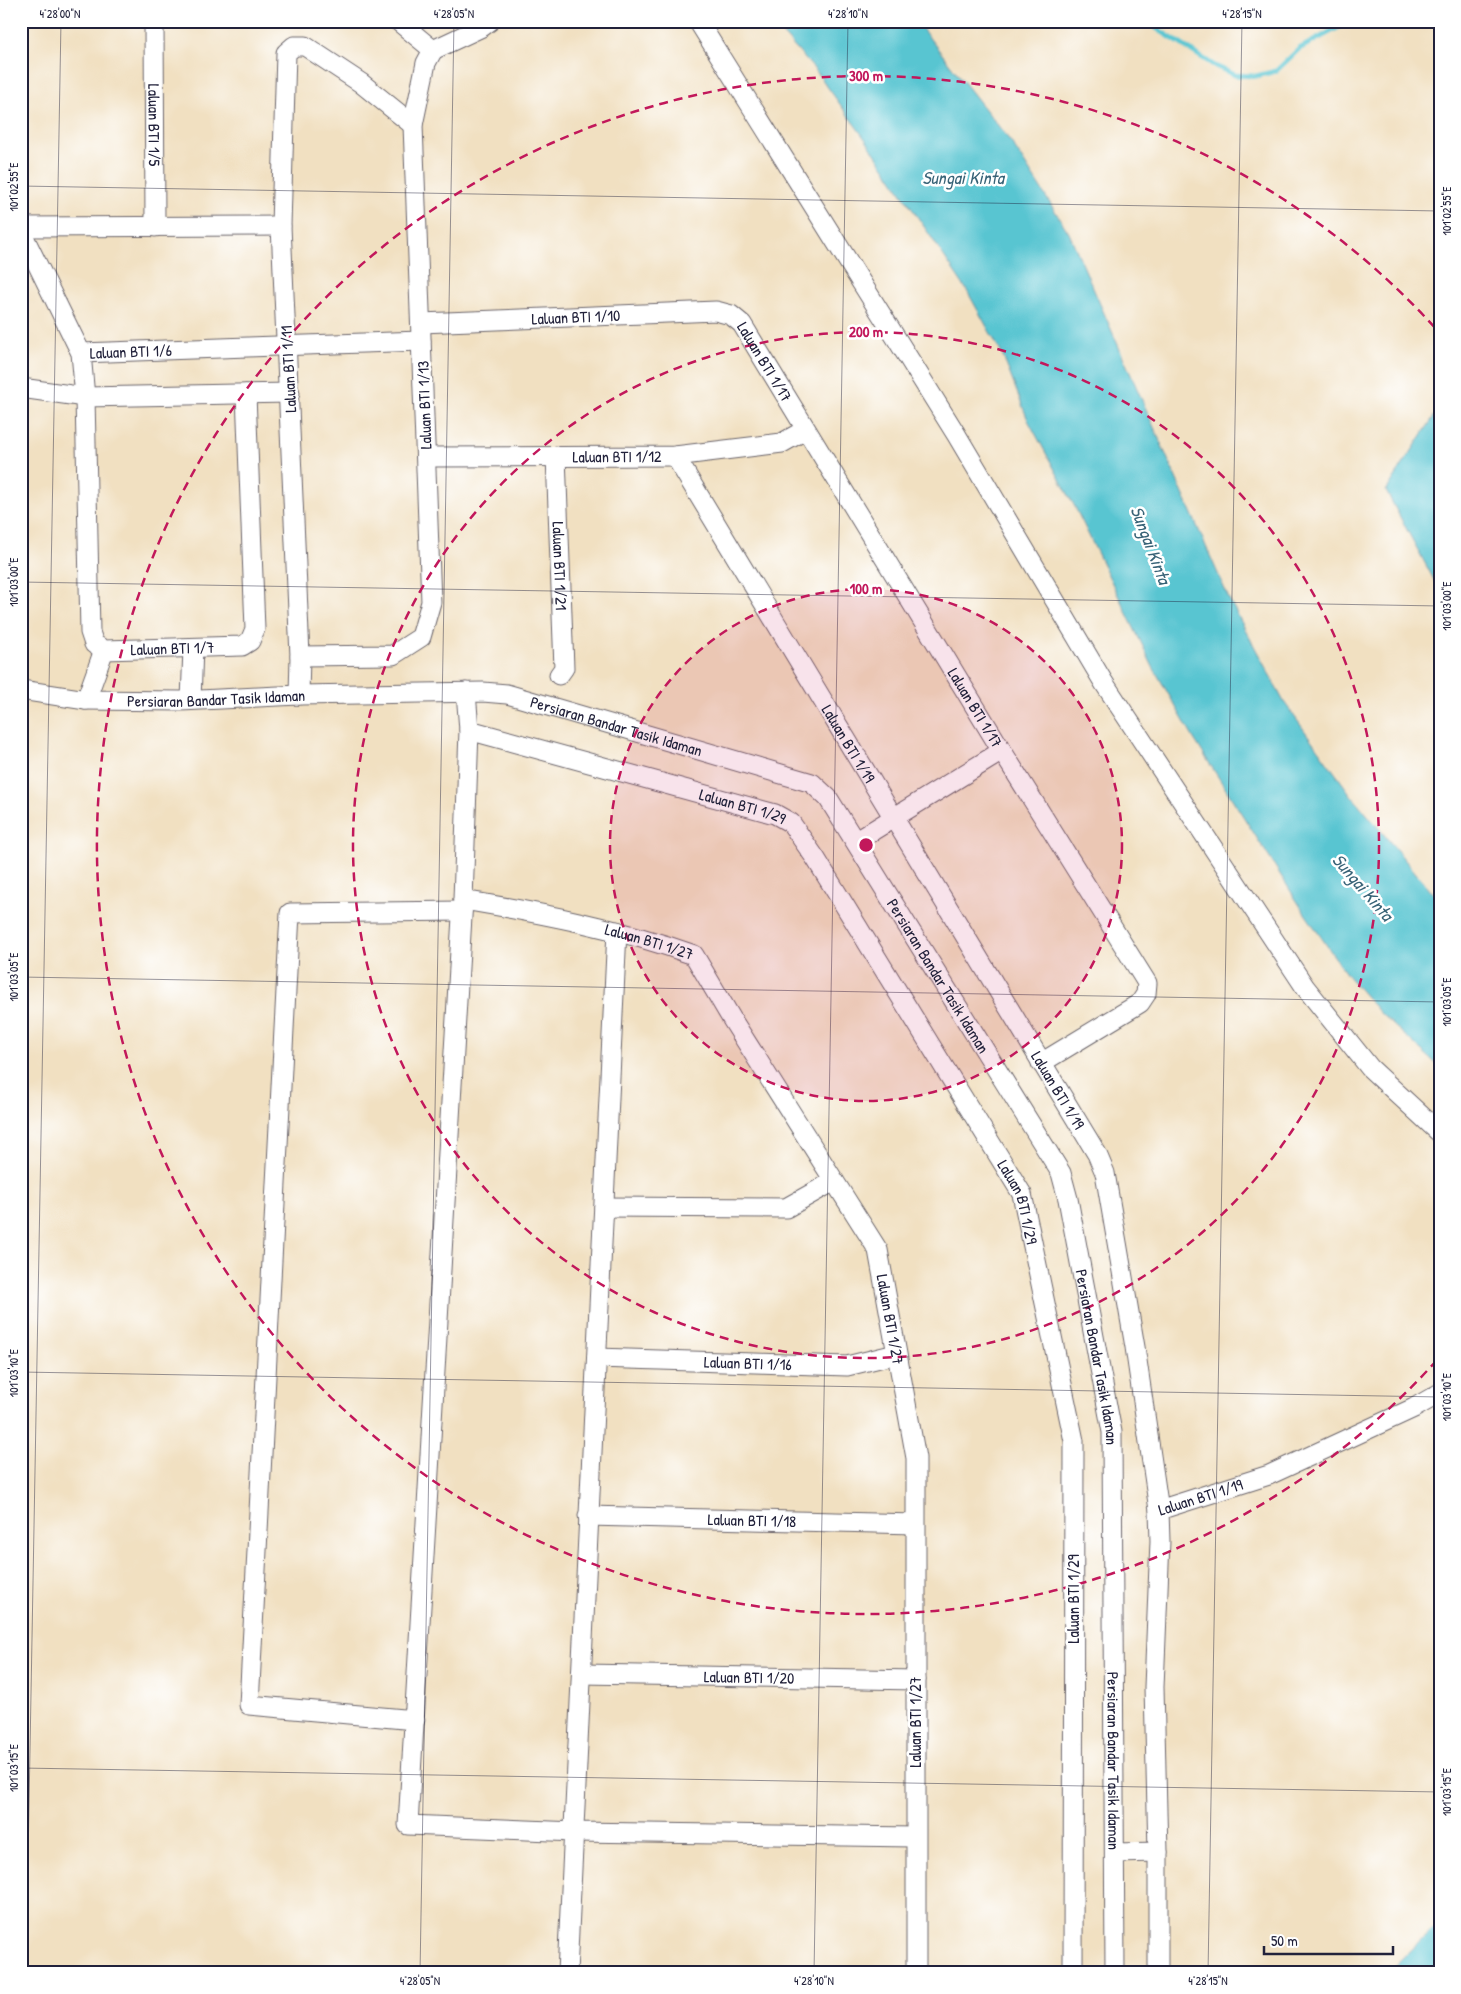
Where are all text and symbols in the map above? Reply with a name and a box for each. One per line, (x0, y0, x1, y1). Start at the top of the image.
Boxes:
text: 4°28'00"N (40, 5, 80, 22)
text: 4°28'05"N (434, 5, 474, 22)
text: 4°28'10"N (828, 5, 868, 22)
text: 4°28'15"N (1222, 5, 1262, 22)
text: 300 m (849, 65, 883, 86)
street label: Laluan BTI 1/5 (143, 84, 166, 167)
text: 101°02'55"E (5, 162, 22, 211)
water label: Sungai Kinta (922, 165, 1006, 190)
text: 101°02'55"E (1438, 186, 1455, 235)
street label: Laluan BTI 1/10 (531, 304, 621, 329)
street label: Laluan BTI 1/17 (732, 318, 798, 406)
text: 200 m (849, 321, 883, 342)
street label: Laluan BTI 1/11 (275, 325, 301, 413)
street label: Laluan BTI 1/6 (90, 339, 172, 364)
street label: Laluan BTI 1/13 (411, 360, 437, 450)
street label: Laluan BTI 1/12 (572, 445, 662, 467)
water label: Sungai Kinta (1125, 502, 1178, 589)
street label: Laluan BTI 1/21 (547, 521, 573, 611)
text: 101°03'00"E (5, 557, 22, 607)
text: 100 m (850, 578, 882, 599)
text: 101°03'00"E (1438, 581, 1455, 631)
street label: Laluan BTI 1/7 (130, 636, 215, 660)
street label: Laluan BTI 1/17 (943, 664, 1008, 752)
street label: Persiaran Bandar Tasik Idaman (127, 684, 305, 712)
street label: Persiaran Bandar Tasik Idaman (528, 690, 705, 761)
street label: Laluan BTI 1/19 (817, 700, 881, 787)
street label: Laluan BTI 1/29 (697, 783, 790, 829)
centre of rings (857, 836, 875, 854)
water label: Sungai Kinta (1327, 848, 1400, 927)
street label: Persiaran Bandar Tasik Idaman (882, 894, 995, 1057)
street label: Laluan BTI 1/27 (603, 918, 697, 965)
text: 101°03'05"E (5, 952, 22, 1001)
text: 101°03'05"E (1438, 977, 1455, 1026)
street label: Laluan BTI 1/19 (1026, 1047, 1090, 1133)
street label: Laluan BTI 1/29 (993, 1156, 1043, 1246)
street label: Persiaran Bandar Tasik Idaman (1071, 1267, 1123, 1445)
street label: Laluan BTI 1/27 (872, 1273, 910, 1366)
text: 101°03'10"E (5, 1348, 22, 1397)
street label: Laluan BTI 1/16 (704, 1350, 792, 1375)
text: 101°03'10"E (1438, 1372, 1455, 1421)
street label: Laluan BTI 1/19 (1155, 1473, 1245, 1521)
street label: Laluan BTI 1/18 (707, 1508, 797, 1532)
street label: Laluan BTI 1/29 (1062, 1554, 1084, 1644)
street label: Laluan BTI 1/20 (704, 1665, 794, 1689)
street label: Persiaran Bandar Tasik Idaman (1102, 1672, 1125, 1850)
street label: Laluan BTI 1/27 (904, 1676, 926, 1768)
text: 101°03'15"E (5, 1743, 22, 1792)
text: 101°03'15"E (1438, 1767, 1455, 1816)
scale bar (1264, 1924, 1392, 1956)
text: 50 m (1271, 1930, 1298, 1951)
text: 4°28'05"N (400, 1972, 440, 1989)
text: 4°28'10"N (794, 1972, 834, 1989)
text: 4°28'15"N (1188, 1972, 1228, 1989)

